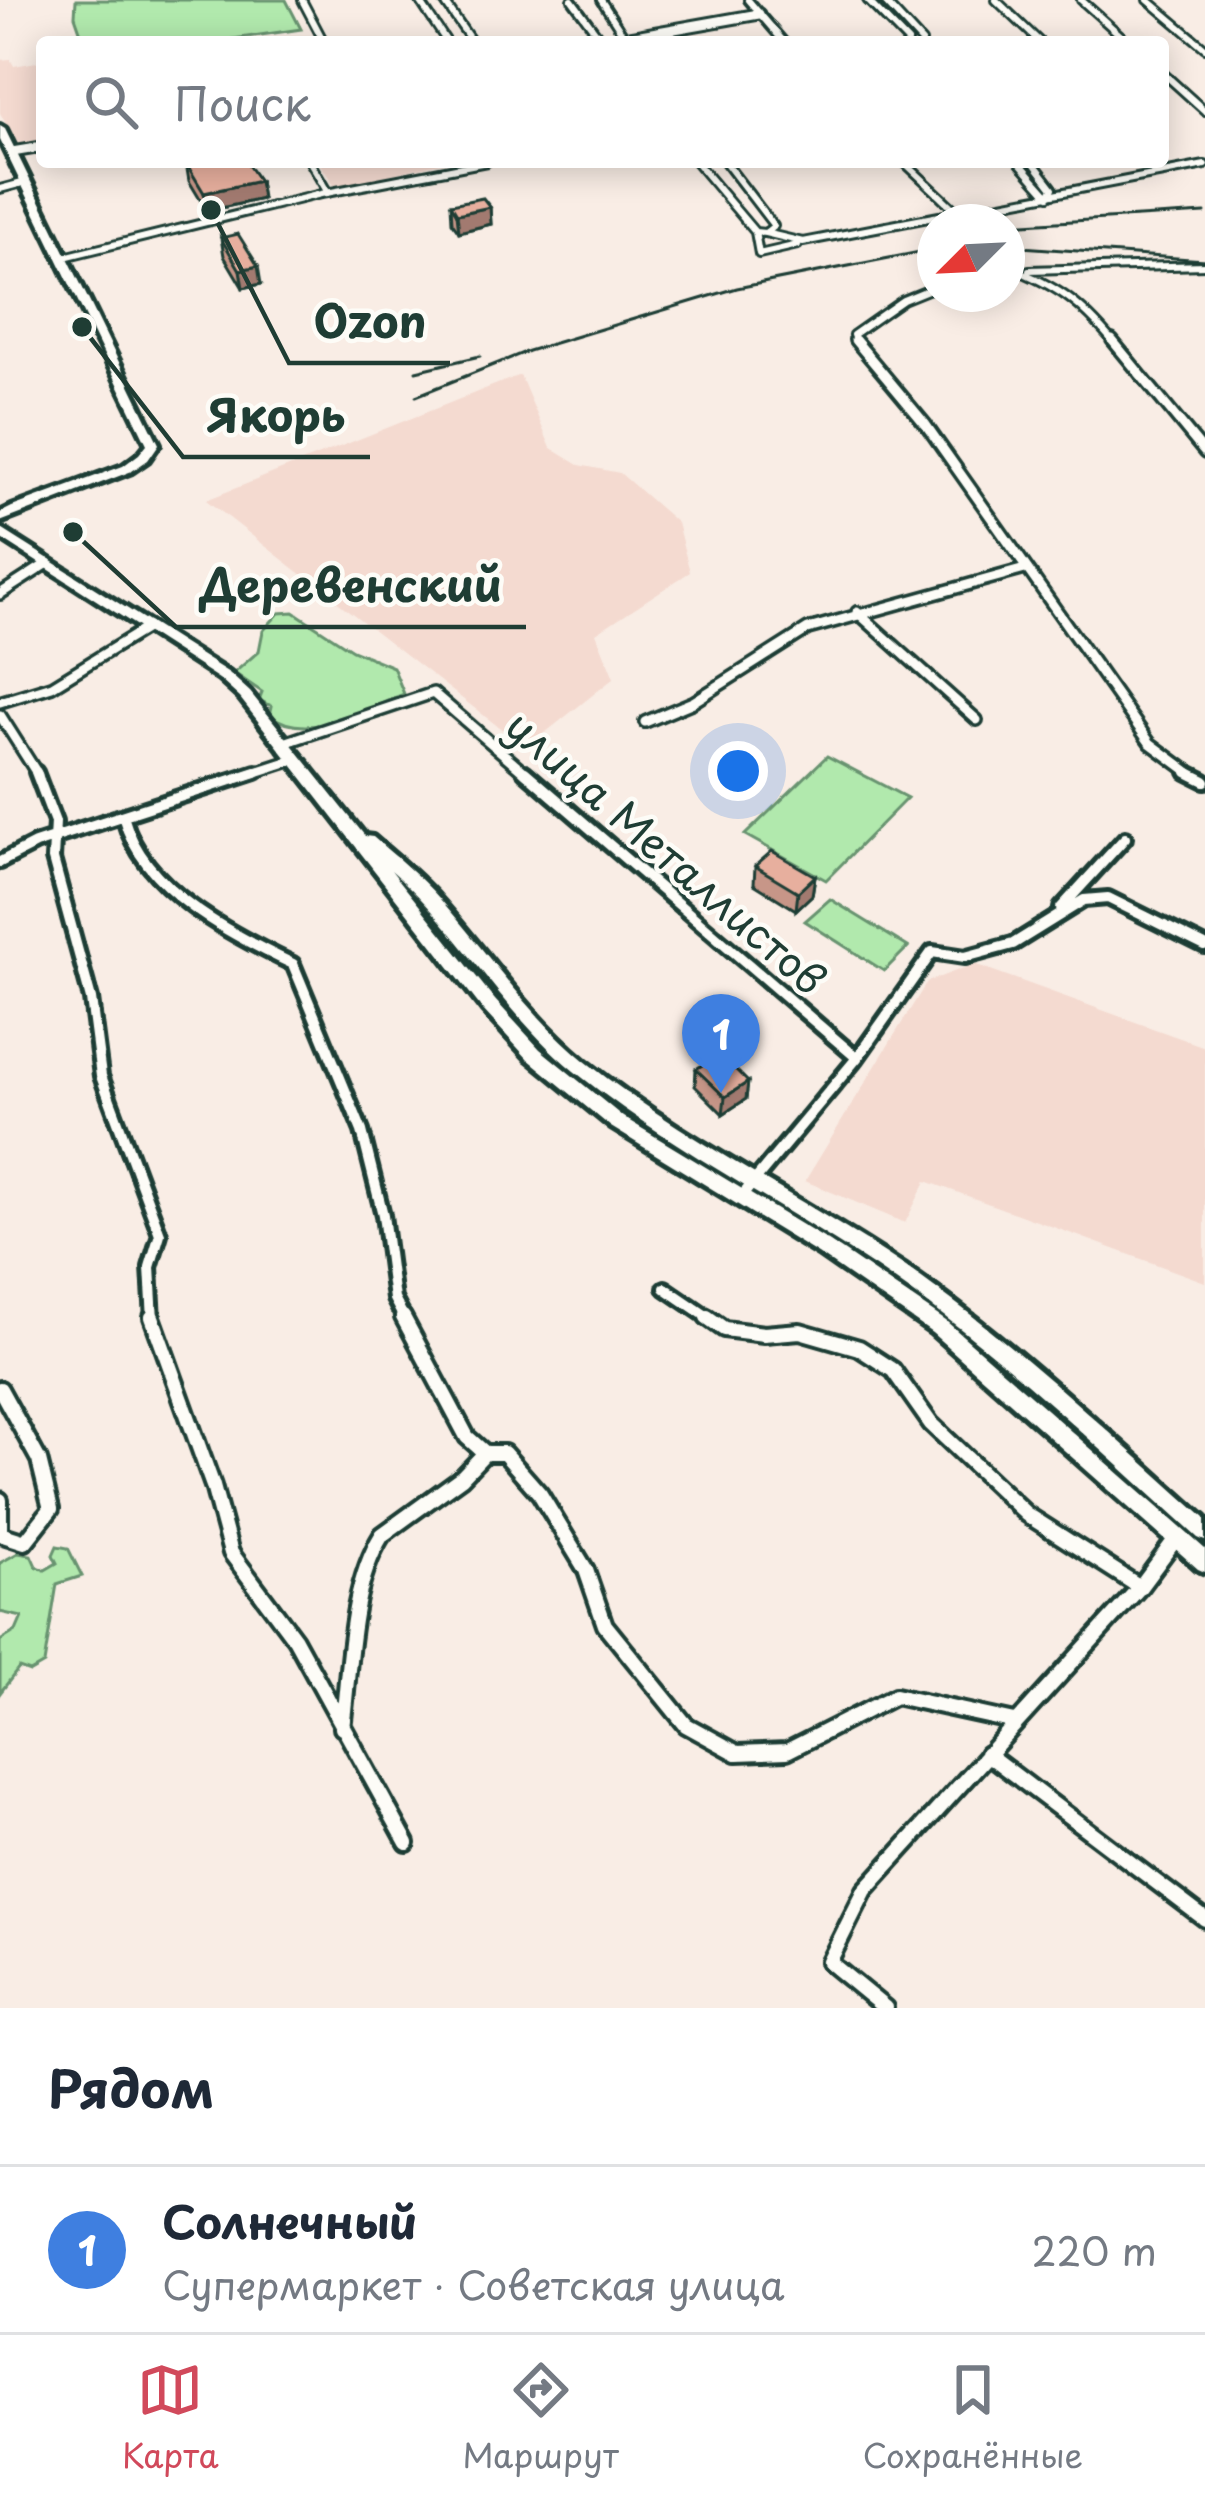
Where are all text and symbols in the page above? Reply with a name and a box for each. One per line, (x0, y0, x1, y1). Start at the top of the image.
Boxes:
search box (36, 36, 1169, 168)
text: Поиск (174, 68, 311, 136)
icon: search (78, 69, 144, 135)
north arrow (917, 204, 1025, 312)
callout: Ozon (289, 282, 450, 363)
text: Ozon (313, 285, 427, 353)
callout: Якорь (183, 376, 370, 457)
text: Якорь (206, 379, 346, 447)
callout: Деревенский (176, 546, 526, 627)
text: Деревенский (198, 549, 502, 617)
street label: улица Металлистов (493, 694, 841, 1008)
your location (708, 741, 768, 801)
pin: 1 (682, 994, 760, 1093)
text: Рядом (48, 2048, 214, 2125)
text: Солнечный (162, 2186, 418, 2254)
text: 1 (78, 2220, 96, 2279)
text: 220 m (1032, 2220, 1157, 2279)
text: Супермаркет · Советская улица (162, 2254, 785, 2313)
tab: Карта (122, 2357, 219, 2479)
tab: Маршрут (463, 2357, 619, 2479)
tab: Сохранённые (862, 2357, 1083, 2479)

